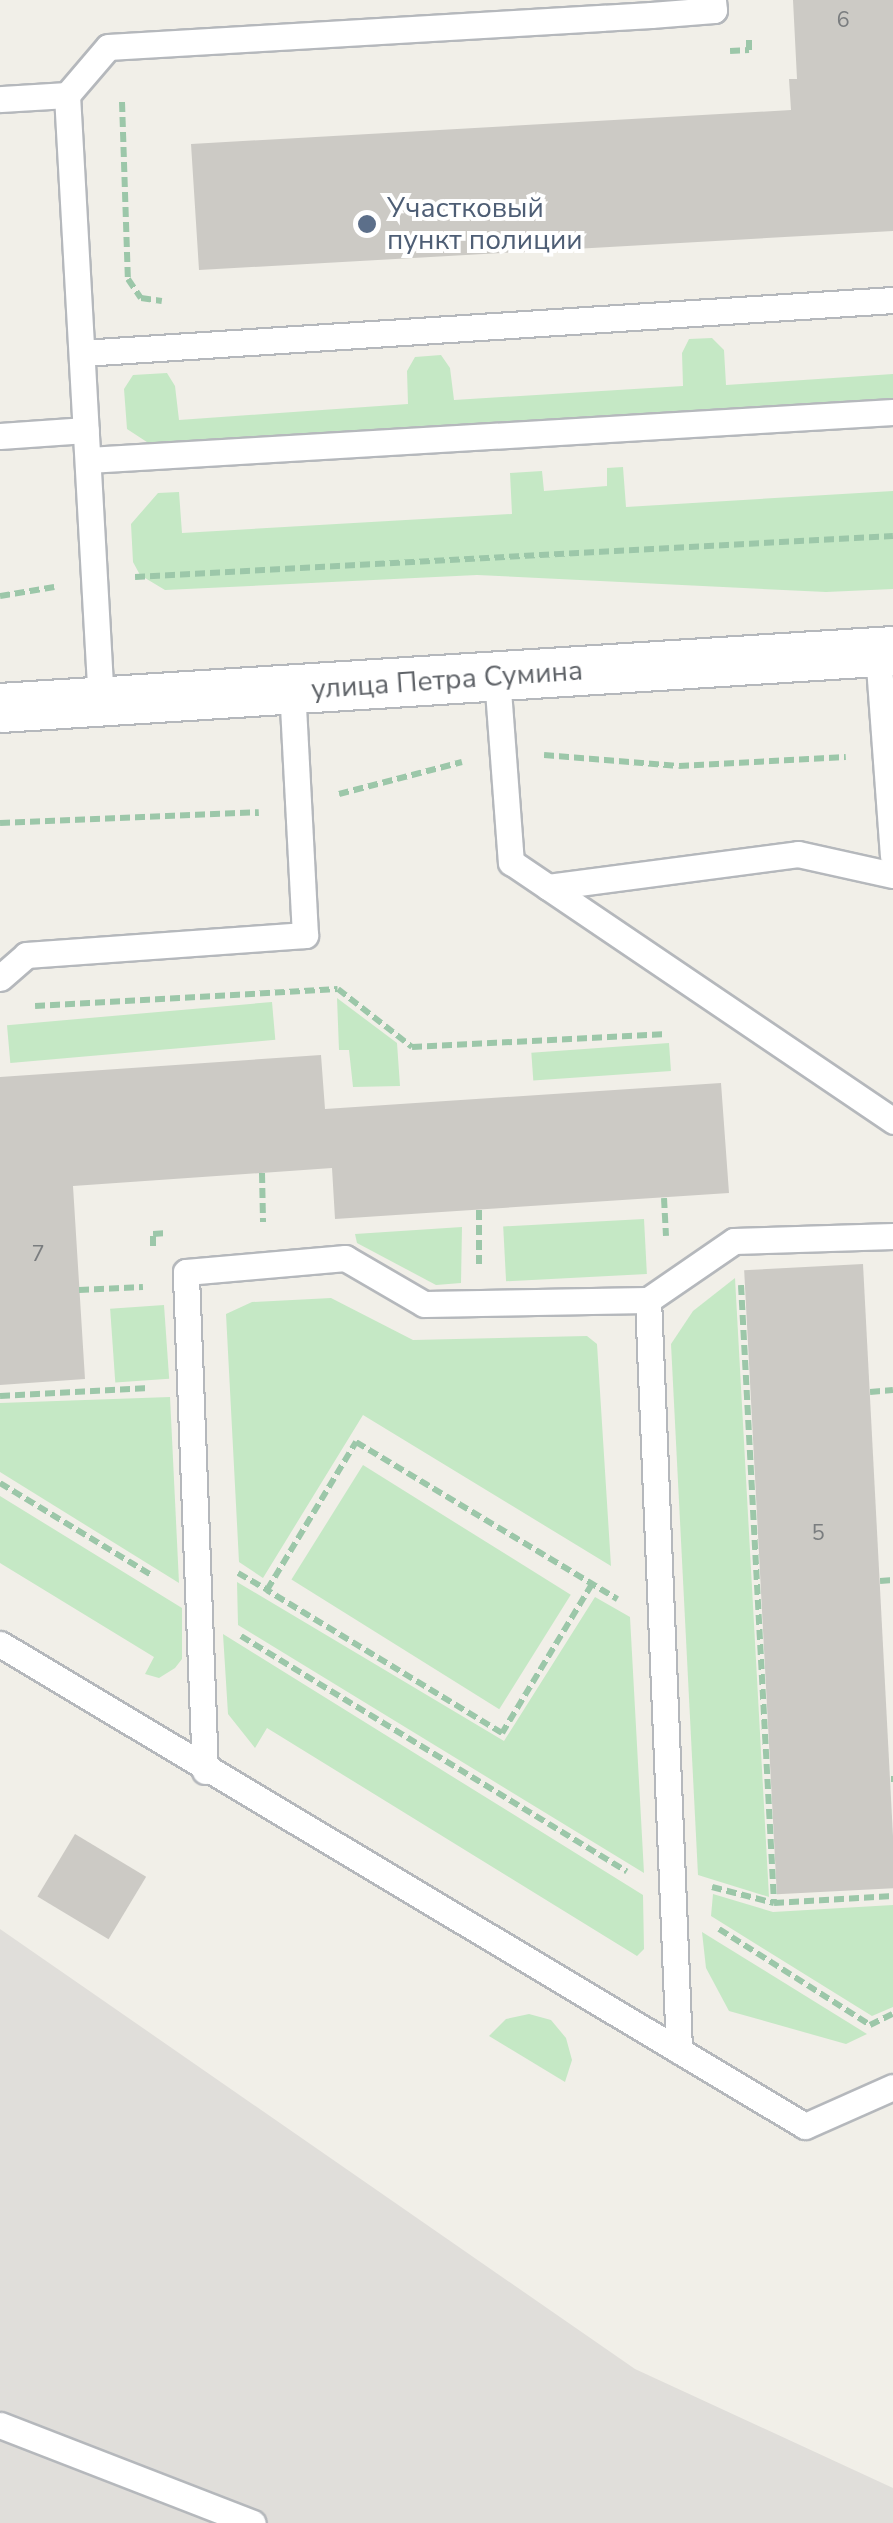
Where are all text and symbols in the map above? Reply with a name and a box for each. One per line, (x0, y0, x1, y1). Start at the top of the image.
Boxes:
house number: 6 (836, 8, 850, 34)
place label: Участковый пункт полиции (387, 191, 583, 257)
marker: Участковый пункт полиции (356, 213, 378, 235)
street label: улица Петра Сумина (310, 654, 584, 706)
house number: 7 (31, 1242, 45, 1268)
house number: 5 (811, 1521, 825, 1547)

